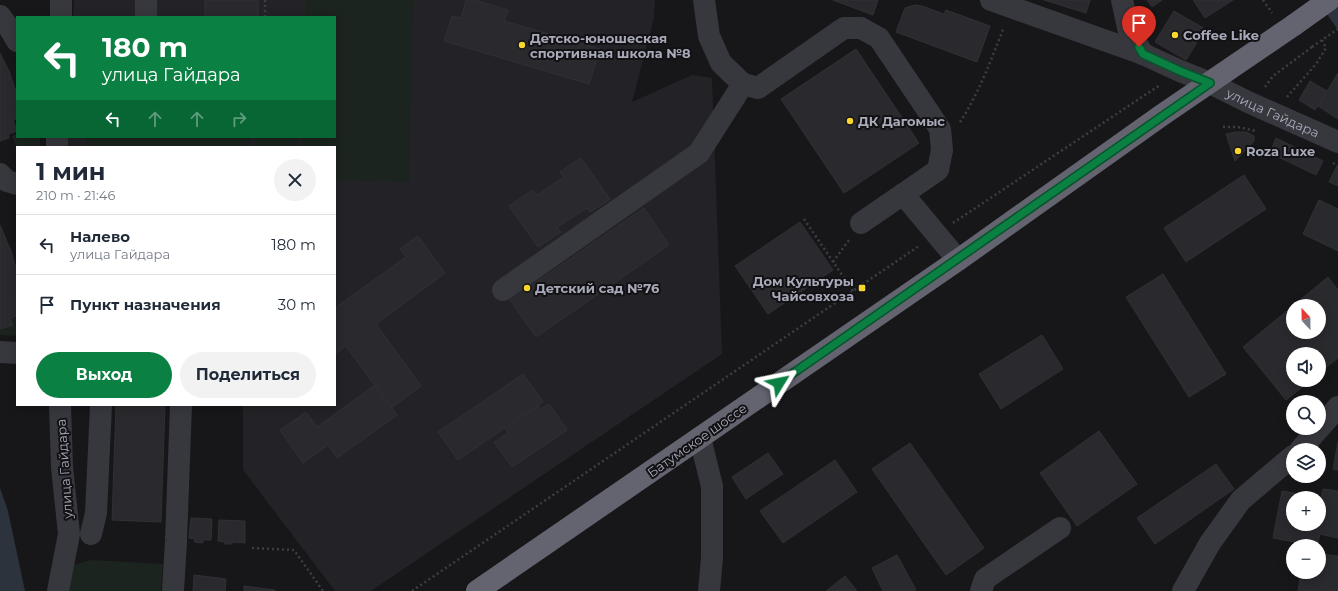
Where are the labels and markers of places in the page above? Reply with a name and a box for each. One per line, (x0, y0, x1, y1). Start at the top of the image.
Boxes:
pin (1122, 6, 1156, 47)
place label: Coffee Like (1183, 27, 1259, 43)
place label: Детско-юношеская спортивная школа №8 (530, 30, 691, 61)
marker: Coffee Like (1170, 30, 1180, 40)
marker: Детско-юношеская спортивная школа №8 (517, 40, 527, 50)
place label: ДК Дагомыс (858, 113, 945, 129)
marker: ДК Дагомыс (845, 116, 855, 126)
place label: Roza Luxe (1246, 143, 1315, 159)
marker: Roza Luxe (1233, 146, 1243, 156)
place label: Дом Культуры Чайсовхоза (753, 273, 854, 304)
place label: Детский сад №76 (535, 280, 660, 296)
marker: Детский сад №76 (522, 283, 532, 293)
marker: Дом Культуры Чайсовхоза (857, 283, 867, 293)

